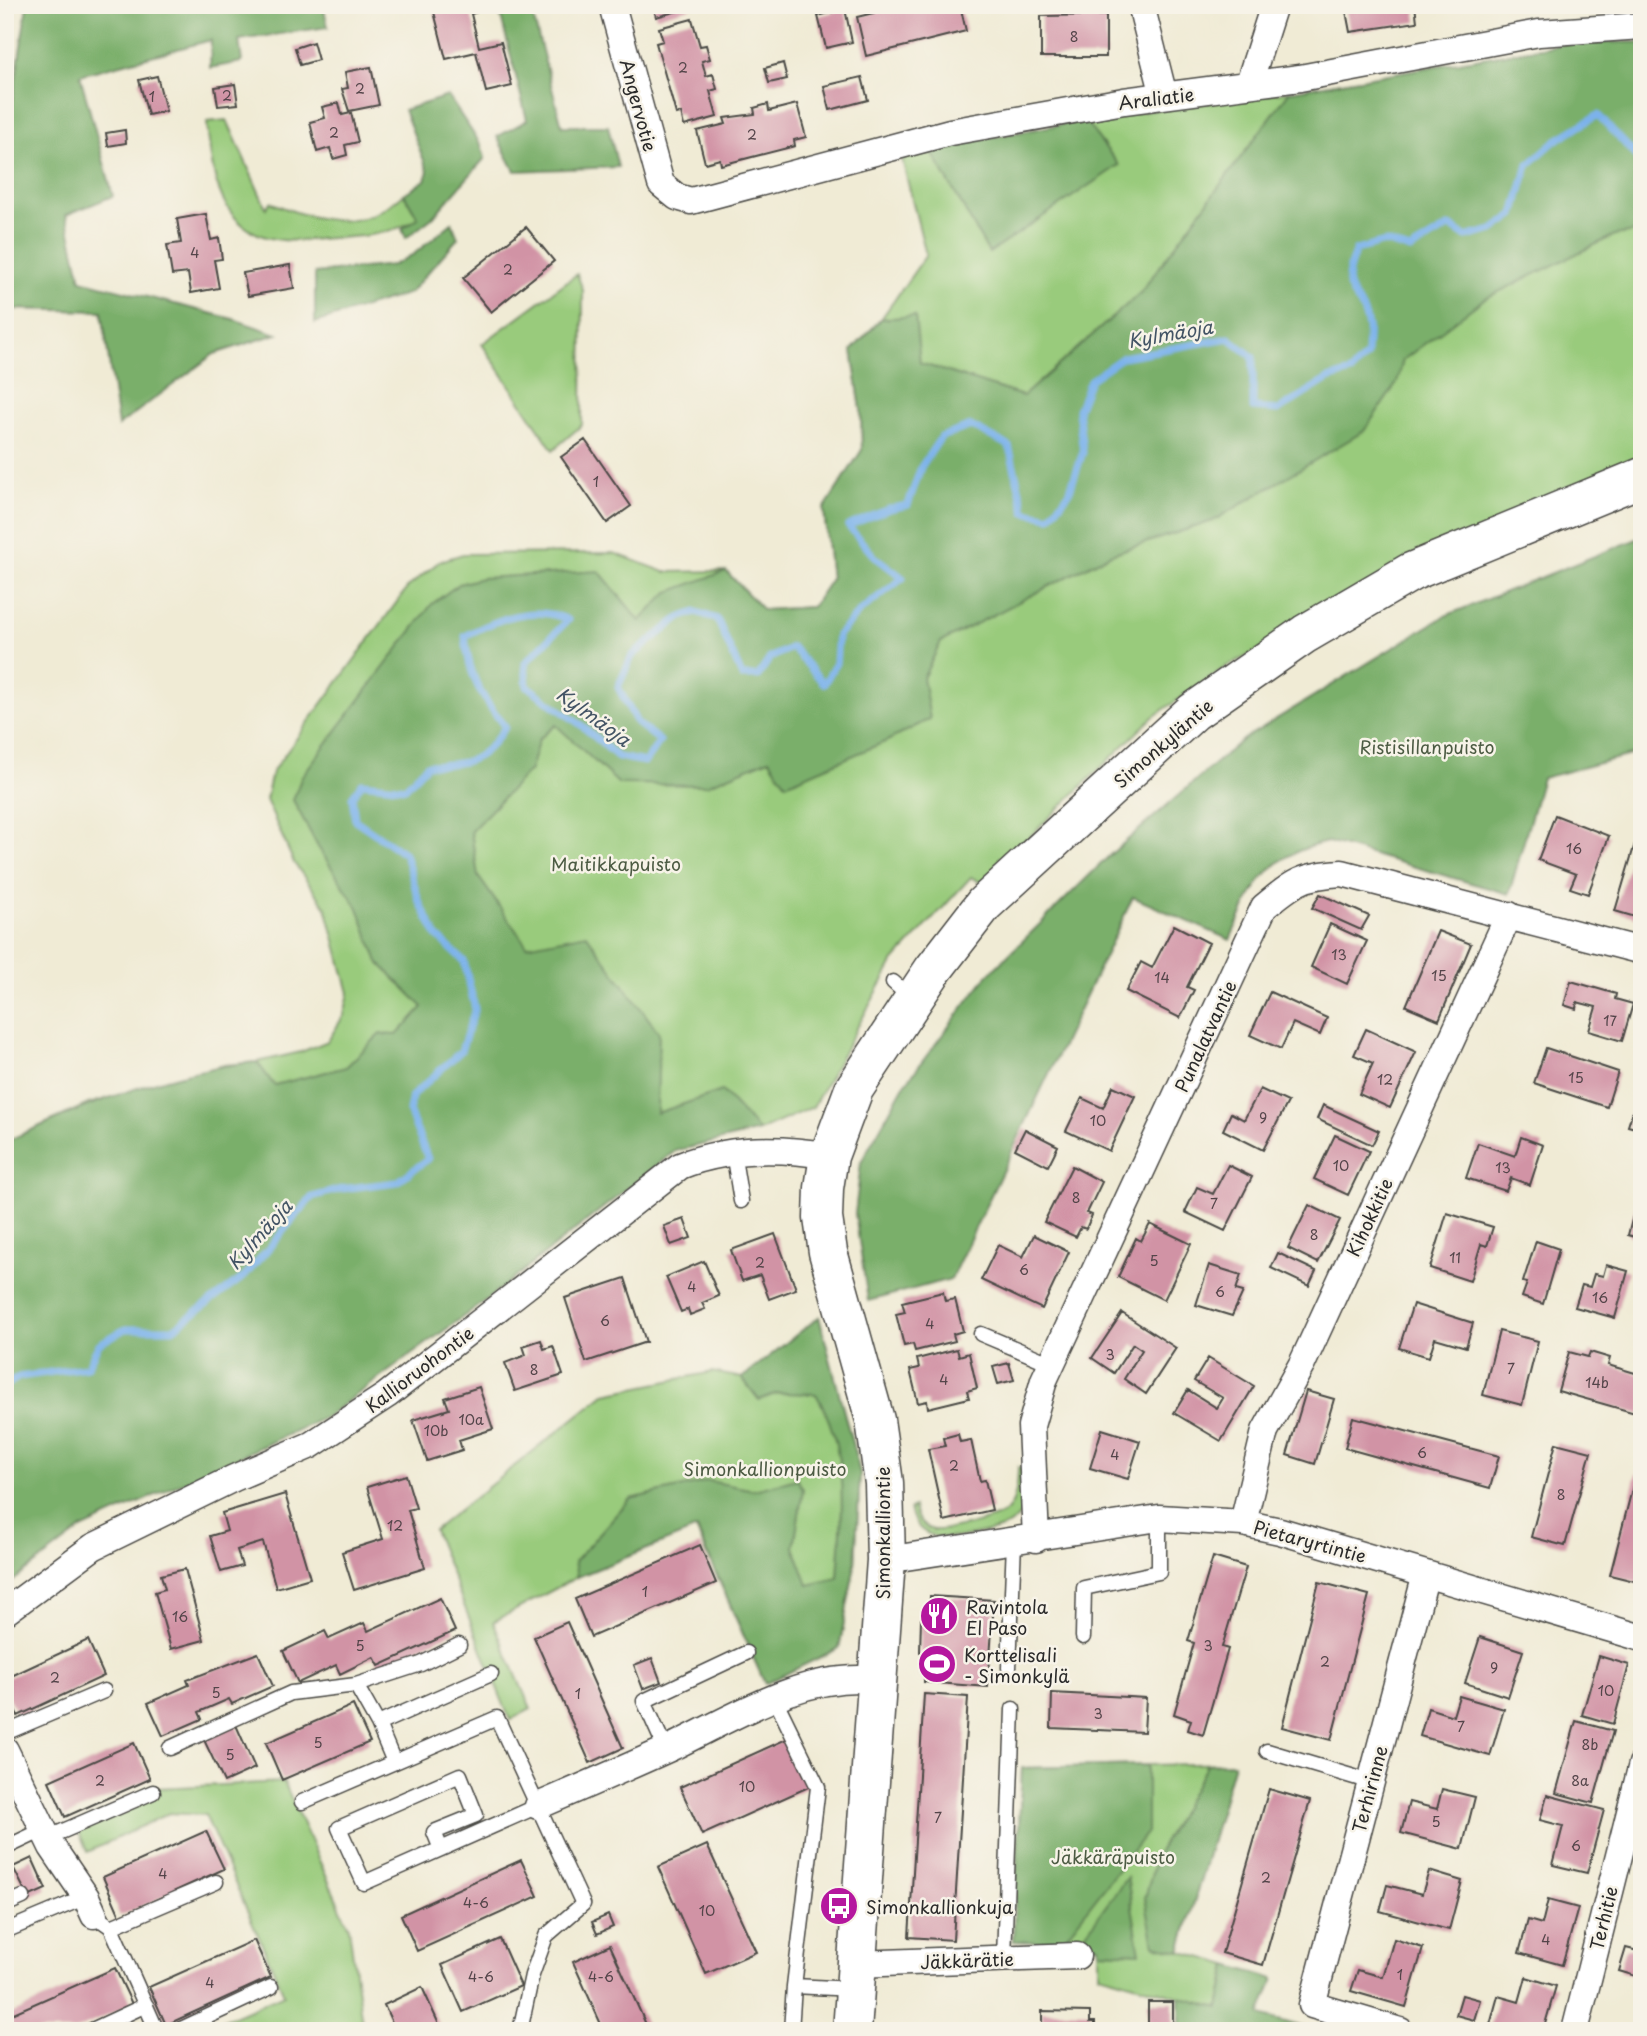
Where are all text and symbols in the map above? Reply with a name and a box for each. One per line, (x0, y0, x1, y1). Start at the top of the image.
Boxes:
house number: 8 (1070, 26, 1078, 47)
street label: Angervotie (614, 56, 664, 154)
house number: 2 (678, 57, 688, 78)
house number: 2 (355, 78, 365, 99)
street label: Araliatie (1117, 80, 1195, 116)
house number: 2 (222, 85, 232, 106)
house number: 1 (149, 86, 155, 107)
house number: 2 (329, 122, 339, 143)
house number: 2 (747, 124, 757, 145)
house number: 4 (190, 242, 200, 263)
house number: 2 (503, 259, 513, 280)
water label: Kylmäoja (1125, 312, 1216, 354)
house number: 1 (593, 471, 599, 492)
water label: Kylmäoja (551, 680, 638, 753)
street label: Simonkyläntie (1107, 692, 1219, 794)
park label: Ristisillanpuisto (1360, 733, 1494, 760)
house number: 16 (1566, 838, 1582, 859)
park label: Maitikkapuisto (551, 850, 681, 877)
house number: 13 (1331, 944, 1347, 965)
house number: 15 (1431, 965, 1447, 986)
house number: 14 (1154, 967, 1170, 988)
street label: Punalatvantie (1167, 976, 1243, 1096)
house number: 17 (1603, 1010, 1617, 1031)
house number: 15 (1568, 1067, 1584, 1088)
house number: 12 (1377, 1069, 1393, 1090)
house number: 9 (1259, 1107, 1267, 1128)
house number: 10 (1090, 1110, 1106, 1131)
house number: 10 (1333, 1155, 1349, 1176)
house number: 13 (1495, 1157, 1511, 1178)
street label: Kihokkitie (1339, 1173, 1399, 1261)
house number: 8 (1072, 1187, 1080, 1208)
water label: Kylmäoja (220, 1192, 299, 1275)
house number: 7 (1210, 1193, 1218, 1214)
house number: 8 (1310, 1224, 1318, 1245)
house number: 11 (1449, 1247, 1461, 1268)
house number: 5 (1149, 1250, 1159, 1271)
house number: 2 (755, 1252, 765, 1273)
house number: 6 (1019, 1259, 1029, 1280)
house number: 4 (687, 1276, 697, 1297)
house number: 6 (1215, 1281, 1225, 1302)
house number: 16 (1592, 1287, 1608, 1308)
house number: 6 (600, 1310, 610, 1331)
house number: 4 (925, 1313, 935, 1334)
street label: Kallioruohontie (359, 1319, 479, 1419)
house number: 3 (1105, 1344, 1115, 1365)
house number: 7 (1507, 1358, 1515, 1379)
house number: 8 (530, 1359, 538, 1380)
house number: 4 (939, 1369, 949, 1390)
house number: 14b (1585, 1372, 1609, 1393)
house number: 10a (458, 1409, 484, 1430)
house number: 10b (424, 1420, 448, 1441)
house number: 6 (1417, 1442, 1427, 1463)
house number: 4 (1110, 1444, 1120, 1465)
park label: Simonkallionpuisto (684, 1455, 846, 1482)
house number: 2 (949, 1455, 959, 1476)
street label: Simonkalliontie (869, 1466, 896, 1600)
house number: 8 (1557, 1484, 1565, 1505)
street label: Pietaryrtintie (1251, 1513, 1369, 1569)
house number: 12 (387, 1515, 403, 1536)
house number: 1 (642, 1581, 648, 1602)
place label: Ravintola El Paso (966, 1593, 1049, 1641)
restaurant icon: Ravintola El Paso (918, 1595, 960, 1637)
house number: 16 (172, 1606, 188, 1627)
house number: 5 (355, 1635, 365, 1656)
house number: 3 (1203, 1635, 1213, 1656)
place label: Korttelisali - Simonkylä (964, 1641, 1070, 1689)
sports icon: Korttelisali - Simonkylä (916, 1643, 958, 1685)
house number: 2 (1320, 1651, 1330, 1672)
house number: 9 (1490, 1657, 1498, 1678)
house number: 2 (50, 1667, 60, 1688)
house number: 10 (1598, 1680, 1614, 1701)
house number: 5 (211, 1682, 221, 1703)
house number: 1 (575, 1683, 581, 1704)
house number: 3 (1093, 1703, 1103, 1724)
house number: 7 (1457, 1716, 1465, 1737)
house number: 5 (313, 1732, 323, 1753)
house number: 8b (1582, 1734, 1598, 1755)
street label: Terhirinne (1344, 1742, 1394, 1836)
house number: 5 (225, 1744, 235, 1765)
house number: 2 (95, 1770, 105, 1791)
house number: 8a (1571, 1770, 1589, 1791)
house number: 10 (739, 1776, 755, 1797)
house number: 7 (934, 1807, 942, 1828)
house number: 5 (1431, 1811, 1441, 1832)
house number: 6 (1571, 1835, 1581, 1856)
park label: Jäkkäräpuisto (1051, 1843, 1175, 1870)
house number: 4 (158, 1863, 168, 1884)
house number: 2 (1261, 1867, 1271, 1888)
street label: Terhitie (1582, 1883, 1624, 1953)
bus stop icon: Simonkallionkuja (818, 1885, 860, 1927)
house number: 4-6 (463, 1892, 489, 1913)
place label: Simonkallionkuja (866, 1893, 1014, 1920)
house number: 10 (699, 1900, 715, 1921)
house number: 4 (1541, 1929, 1551, 1950)
street label: Jäkkärätie (920, 1945, 1014, 1975)
house number: 1 (1397, 1964, 1403, 1985)
house number: 4-6 (468, 1966, 494, 1987)
house number: 4-6 (588, 1966, 614, 1987)
house number: 4 (205, 1972, 215, 1993)

